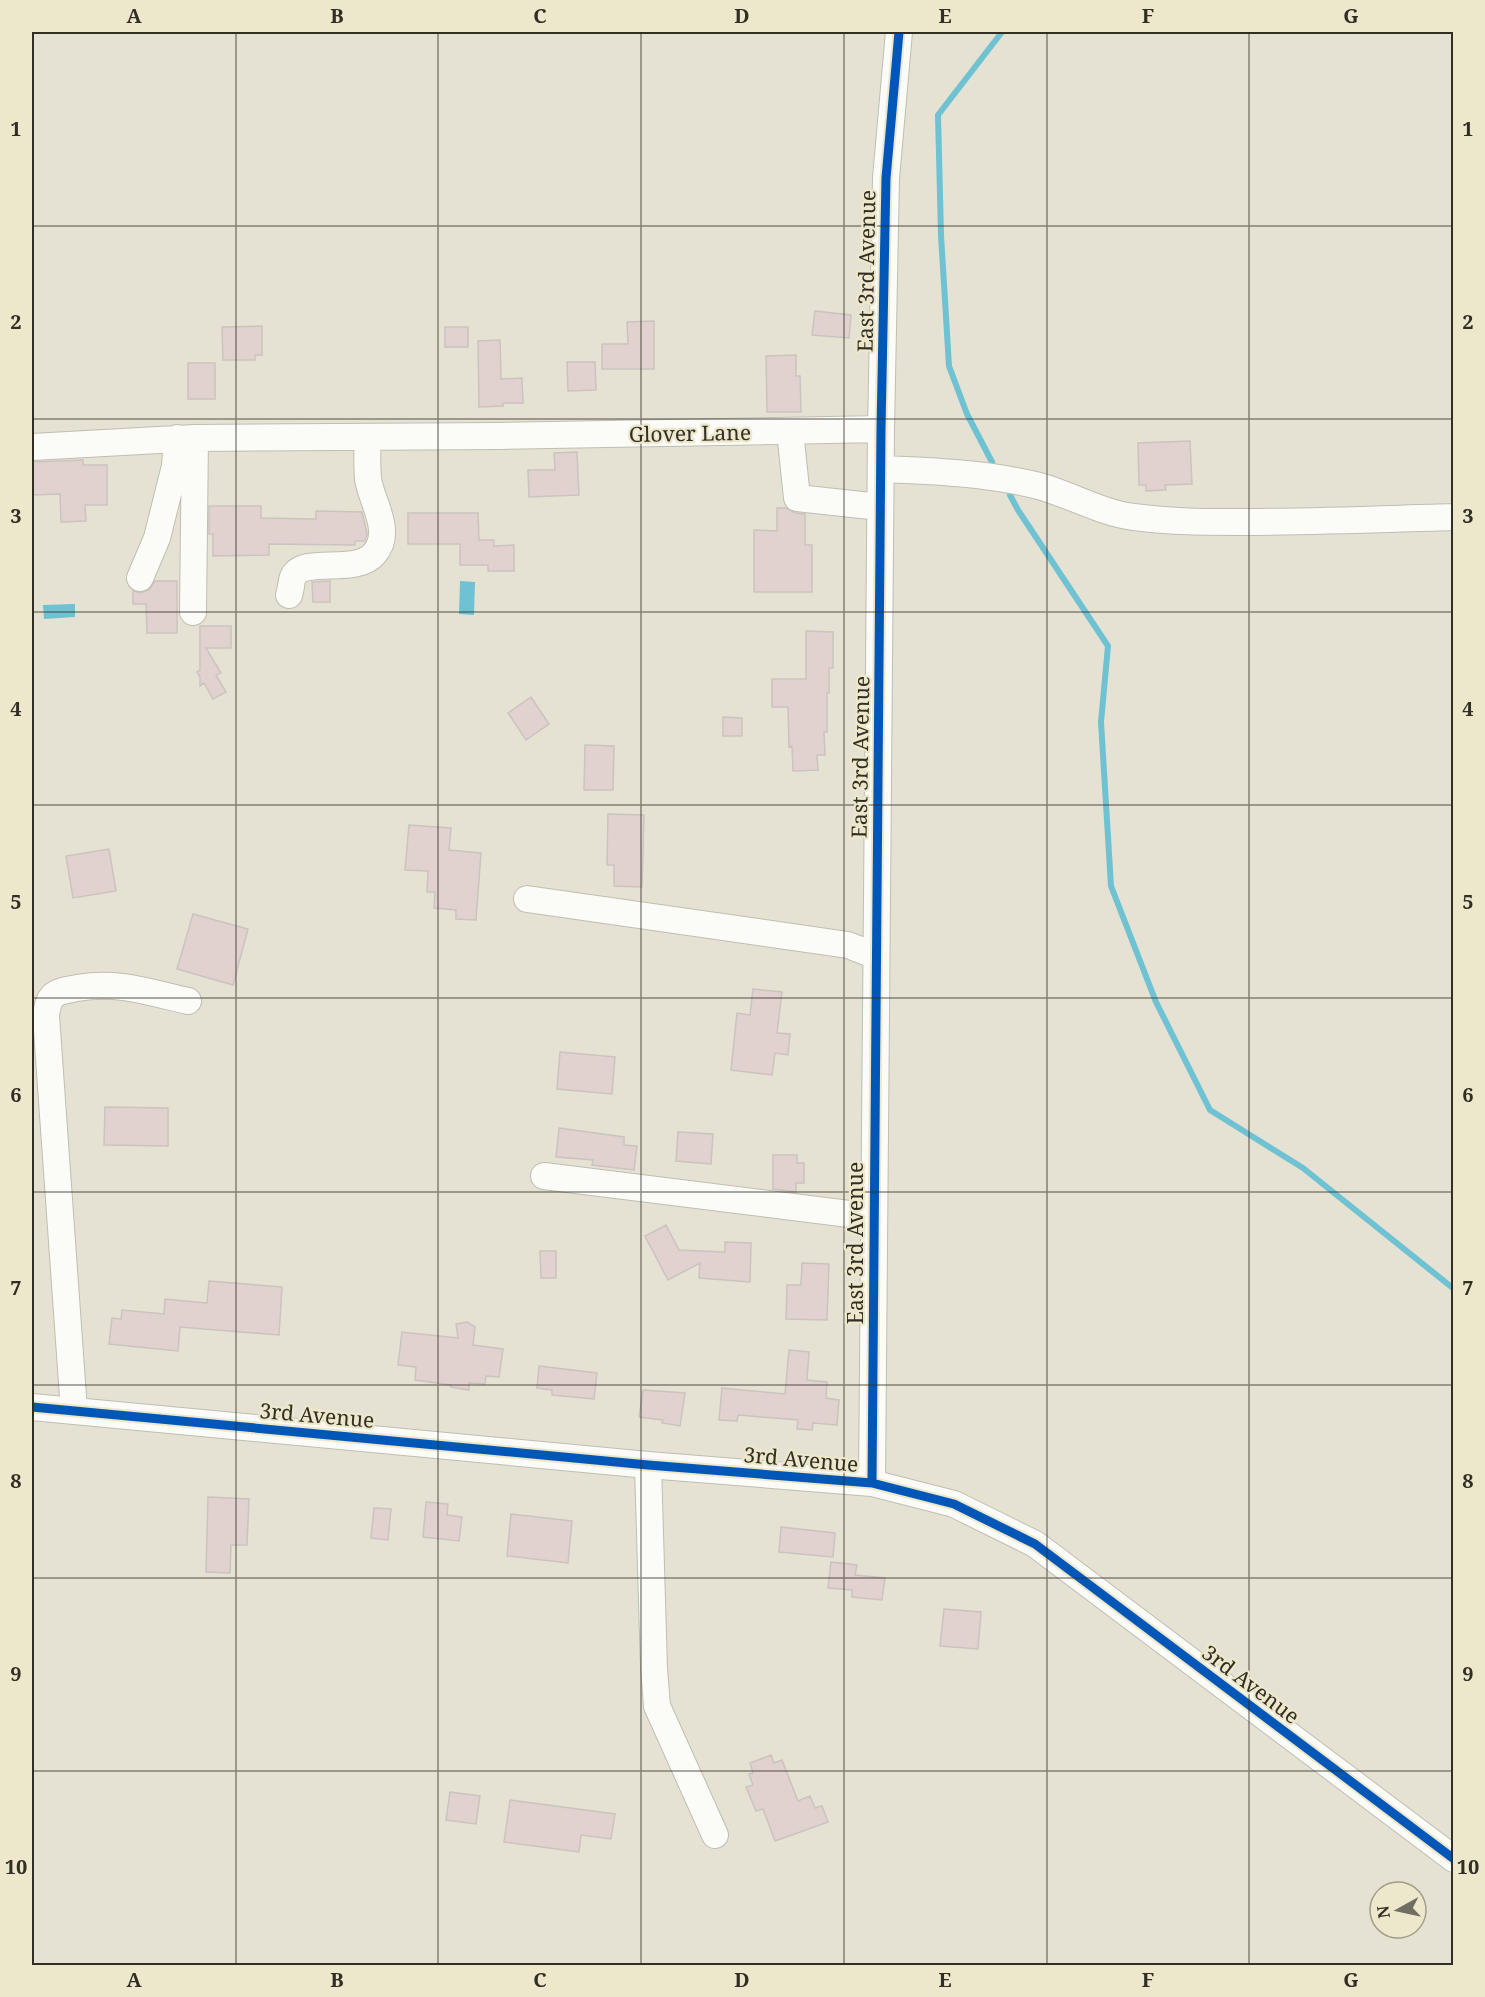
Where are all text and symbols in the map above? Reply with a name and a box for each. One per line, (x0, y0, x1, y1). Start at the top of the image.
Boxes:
text: A (126, 2, 142, 29)
text: B (330, 2, 344, 29)
text: C (533, 2, 547, 29)
text: D (734, 2, 750, 29)
text: E (938, 2, 952, 29)
text: F (1142, 2, 1154, 29)
text: G (1343, 2, 1359, 29)
text: 1 (10, 115, 22, 142)
text: 1 (1462, 115, 1474, 142)
street label: East 3rd Avenue (851, 190, 881, 352)
text: 2 (10, 308, 22, 335)
text: 2 (1462, 308, 1474, 335)
street label: Glover Lane (629, 418, 751, 448)
text: 3 (10, 502, 22, 529)
text: 3 (1462, 502, 1474, 529)
street label: East 3rd Avenue (845, 676, 875, 838)
text: 4 (10, 695, 22, 722)
text: 4 (1462, 695, 1474, 722)
text: 5 (10, 888, 22, 915)
text: 5 (1462, 888, 1474, 915)
text: 6 (10, 1081, 22, 1108)
text: 6 (1462, 1081, 1474, 1108)
street label: East 3rd Avenue (841, 1162, 869, 1324)
text: 7 (10, 1274, 22, 1301)
text: 7 (1462, 1274, 1474, 1301)
street label: 3rd Avenue (258, 1396, 376, 1434)
street label: 3rd Avenue (742, 1440, 860, 1478)
text: 8 (10, 1467, 22, 1494)
text: 8 (1462, 1467, 1474, 1494)
street label: 3rd Avenue (1197, 1638, 1305, 1730)
text: 9 (10, 1660, 22, 1687)
text: 9 (1462, 1660, 1474, 1687)
text: 10 (5, 1853, 27, 1880)
text: 10 (1457, 1853, 1479, 1880)
north arrow (1368, 1880, 1428, 1940)
text: N (1371, 1904, 1395, 1920)
text: A (126, 1966, 142, 1993)
text: B (330, 1966, 344, 1993)
text: C (533, 1966, 547, 1993)
text: D (734, 1966, 750, 1993)
text: E (938, 1966, 952, 1993)
text: F (1142, 1966, 1154, 1993)
text: G (1343, 1966, 1359, 1993)

